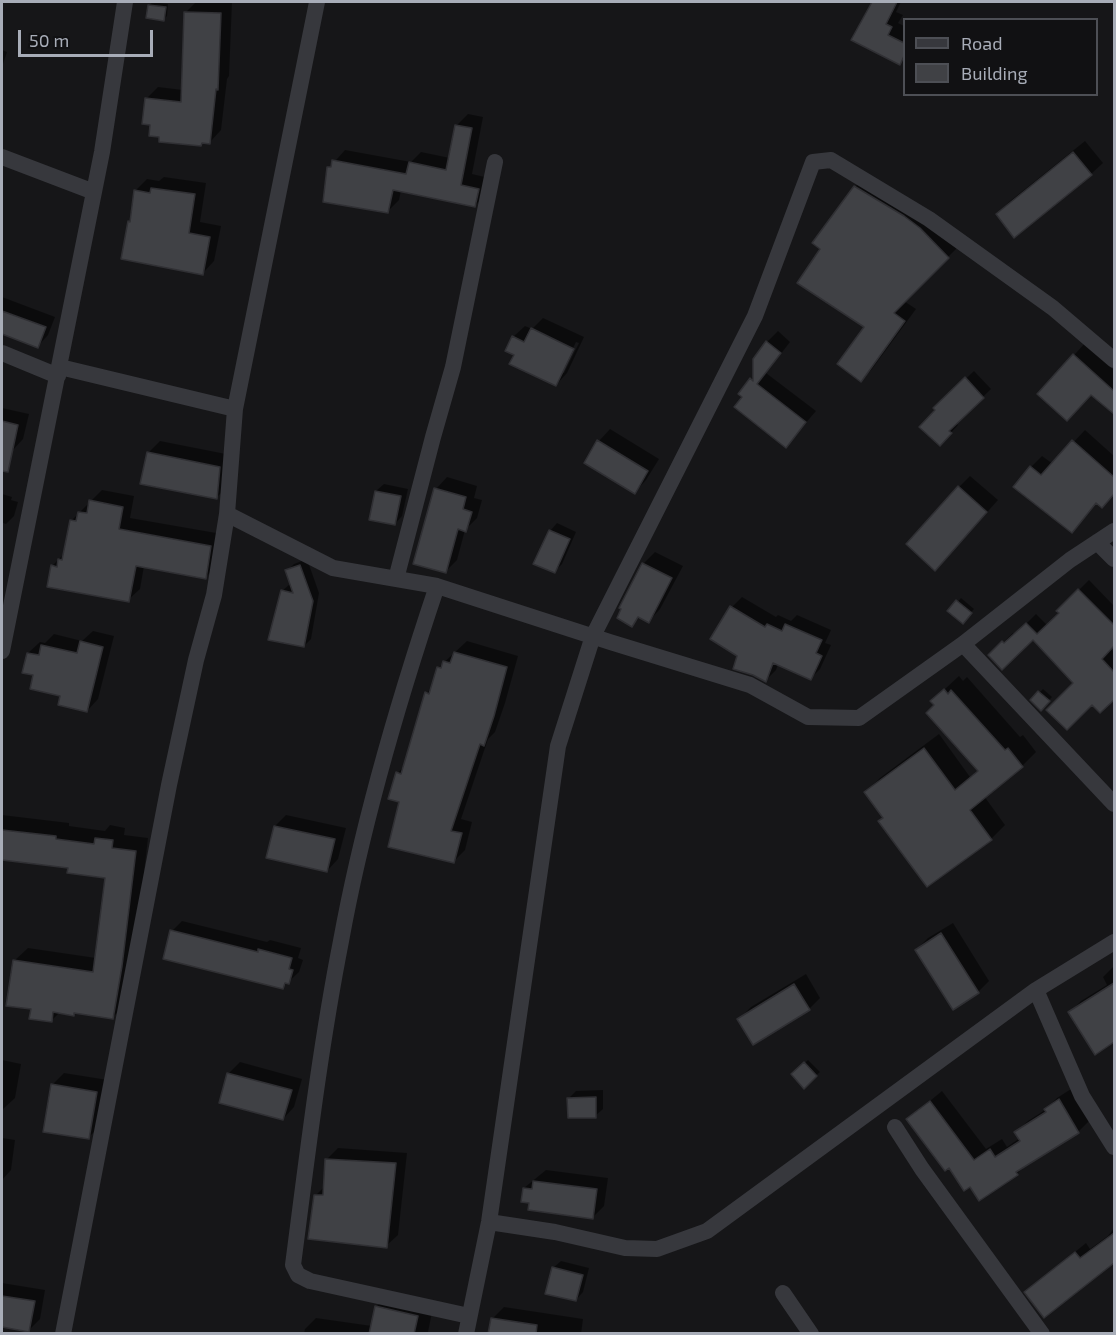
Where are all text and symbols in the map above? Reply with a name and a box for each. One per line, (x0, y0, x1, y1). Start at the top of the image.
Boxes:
scale bar (21, 18, 156, 56)
legend (903, 18, 1098, 96)
text: 50 m (29, 29, 69, 51)
text: Road (961, 32, 1002, 54)
text: Building (961, 62, 1028, 84)

